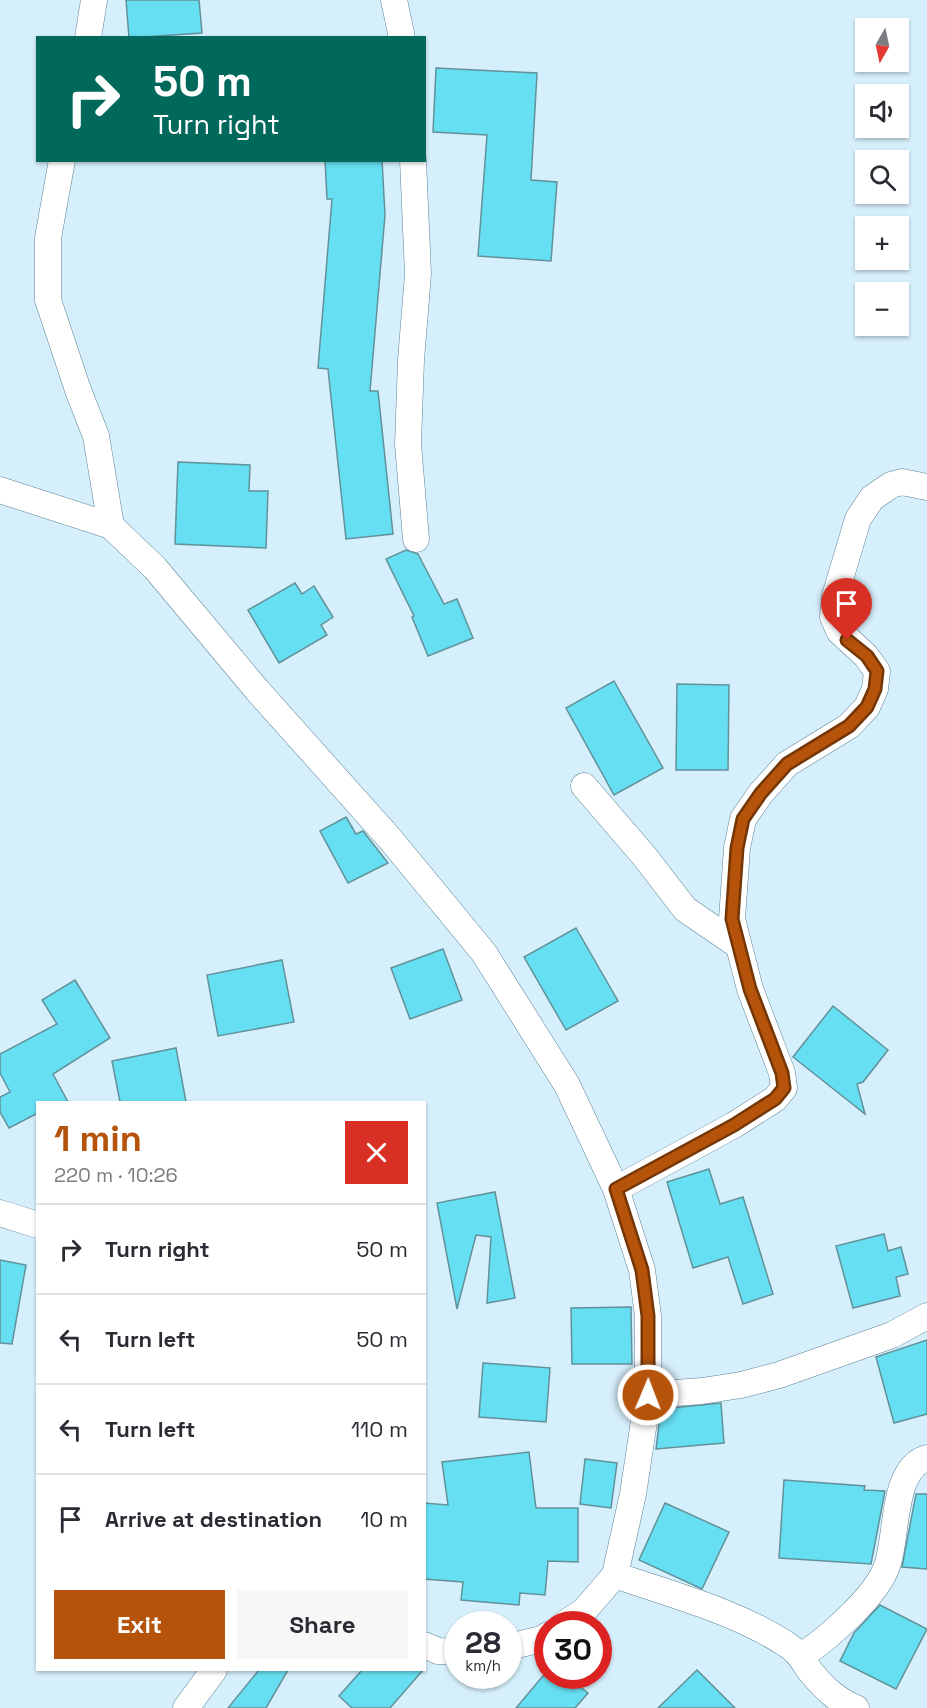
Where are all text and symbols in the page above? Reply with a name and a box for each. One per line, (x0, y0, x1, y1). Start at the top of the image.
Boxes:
north arrow (855, 18, 909, 72)
map controls (855, 18, 909, 336)
text: 50 m (153, 55, 252, 108)
icon: right (54, 60, 132, 138)
button: sound (855, 84, 909, 138)
text: Turn right (153, 107, 280, 142)
button: search (855, 150, 909, 204)
button: + (855, 216, 909, 270)
button: − (855, 282, 909, 336)
pin (821, 578, 872, 640)
icon: arrive (830, 587, 863, 620)
text: 1 min (54, 1116, 142, 1162)
button: close (345, 1121, 408, 1184)
text: 220 m · 10:26 (54, 1162, 178, 1188)
icon: right (54, 1233, 87, 1266)
text: Turn right (105, 1235, 210, 1263)
text: 50 m (356, 1235, 408, 1263)
icon: left (54, 1323, 87, 1356)
text: Turn left (105, 1325, 195, 1353)
text: 50 m (356, 1325, 408, 1353)
position arrow (616, 1363, 680, 1427)
icon: left (54, 1413, 87, 1446)
text: Turn left (105, 1415, 195, 1443)
text: 110 m (351, 1415, 408, 1443)
icon: arrive (54, 1503, 87, 1536)
text: Arrive at destination (105, 1505, 322, 1533)
text: 10 m (360, 1505, 408, 1533)
button: Exit (54, 1590, 225, 1659)
button: Share (237, 1590, 408, 1659)
speed limit sign: 30 (534, 1611, 612, 1689)
text: 28 (465, 1623, 501, 1662)
text: km/h (465, 1656, 501, 1675)

